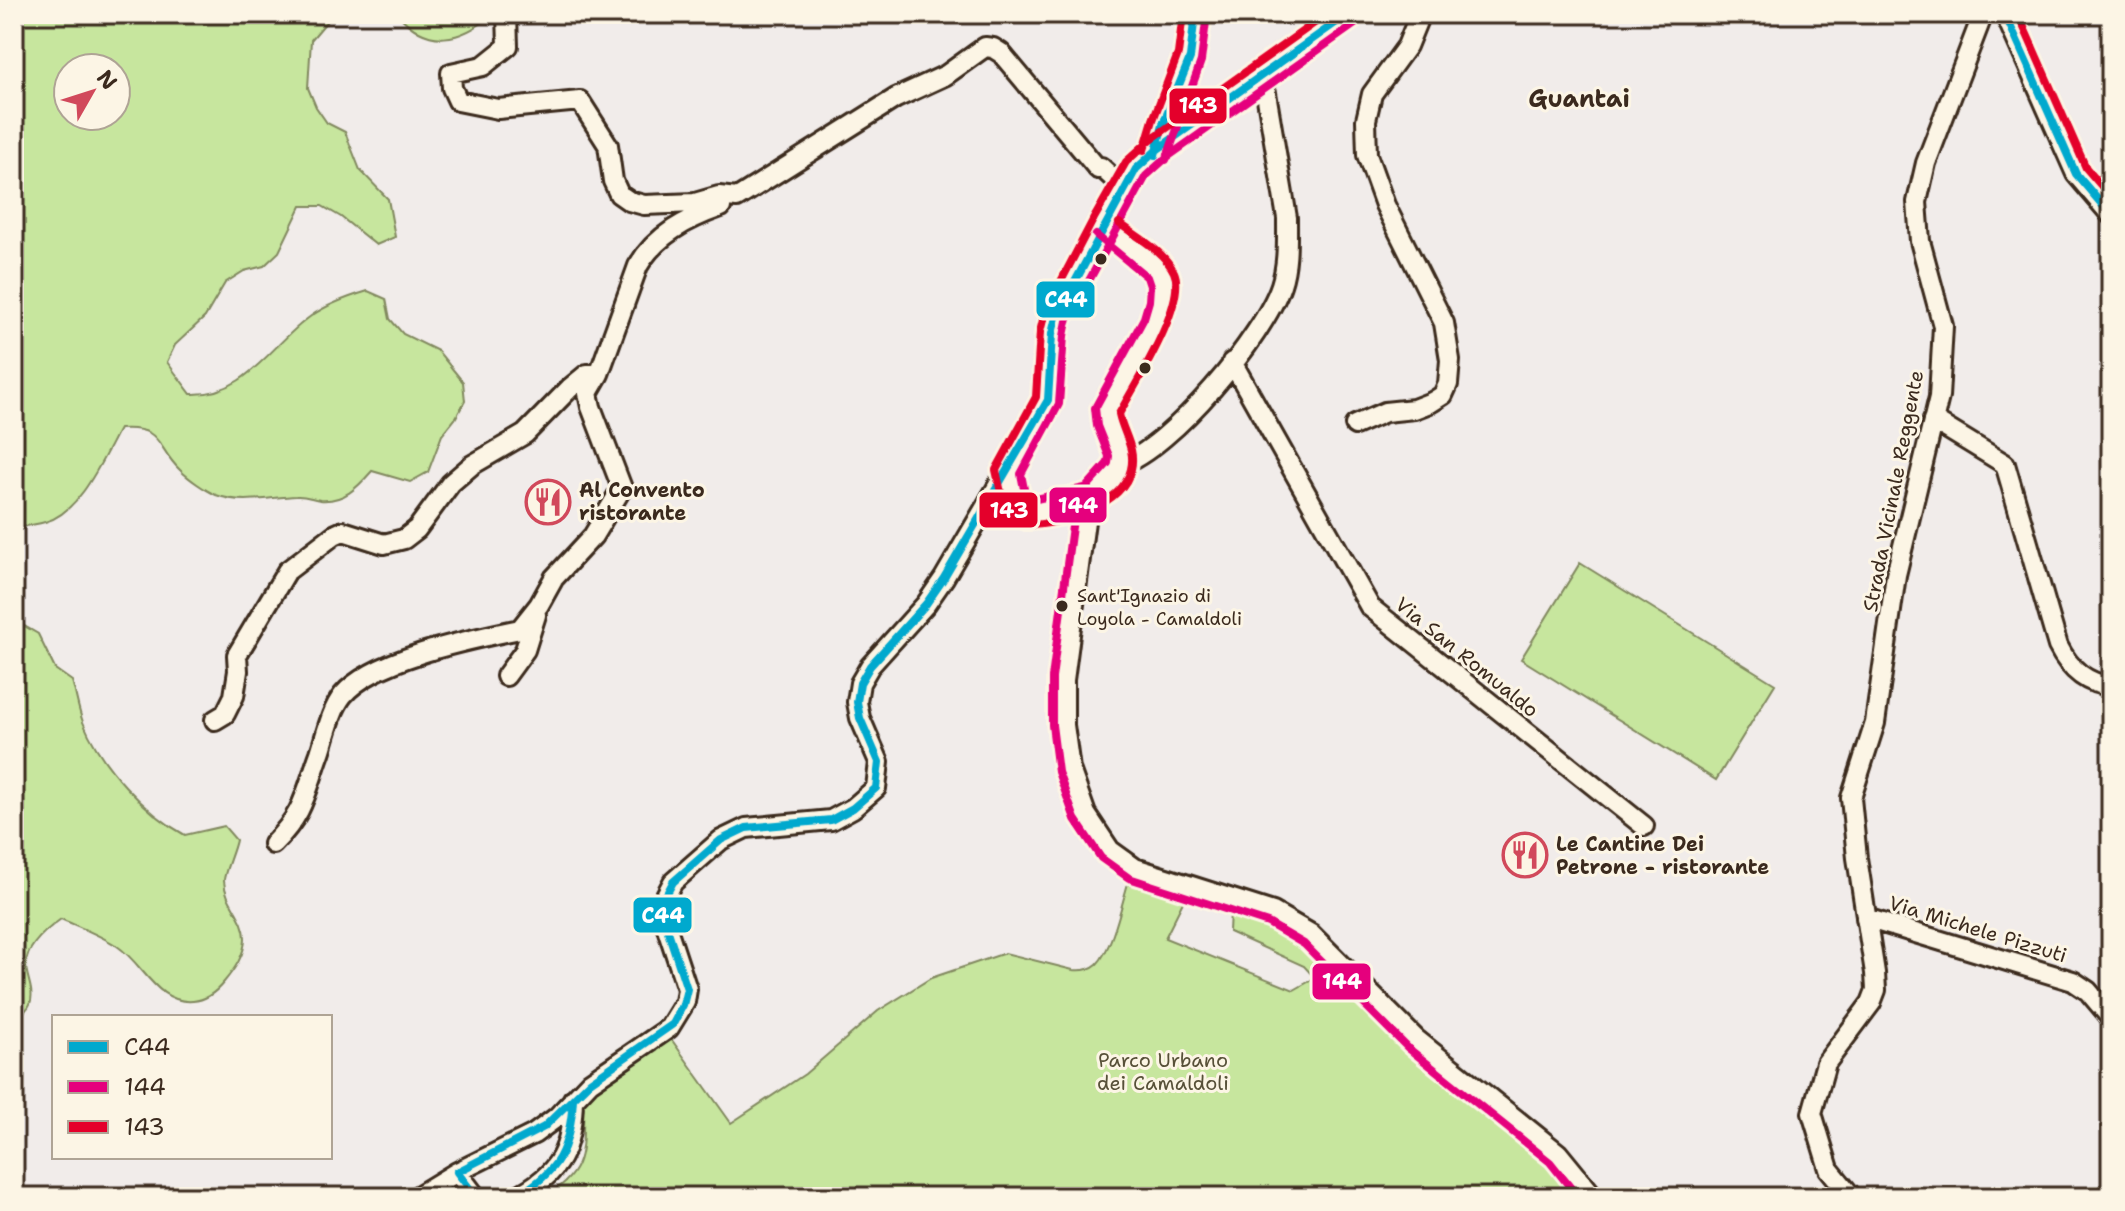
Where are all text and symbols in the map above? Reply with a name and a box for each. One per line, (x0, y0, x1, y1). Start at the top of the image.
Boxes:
north arrow (52, 52, 132, 132)
text: N (90, 64, 124, 96)
district label: Guantai (1528, 83, 1630, 115)
line badge: 143 (1168, 87, 1228, 125)
text: 143 (1178, 91, 1218, 120)
unlabelled marker (1093, 251, 1109, 267)
line badge: C44 (1035, 280, 1096, 319)
text: C44 (1044, 285, 1088, 314)
unlabelled marker (1137, 360, 1153, 376)
street label: Strada Vicinale Reggente (1857, 368, 1929, 614)
place label: Al Convento ristorante (579, 477, 705, 526)
restaurant icon: Al Convento ristorante (524, 478, 572, 526)
line badge: 144 (1048, 486, 1108, 524)
line badge: 143 (978, 491, 1039, 529)
text: 144 (1058, 491, 1099, 520)
text: 143 (989, 496, 1029, 525)
place label: Sant'Ignazio di Loyola - Camaldoli (1077, 584, 1242, 631)
street label: Via San Romualdo (1390, 591, 1544, 723)
marker: Sant'Ignazio di Loyola - Camaldoli (1054, 598, 1070, 614)
restaurant icon: Le Cantine Dei Petrone - ristorante (1501, 831, 1549, 879)
place label: Le Cantine Dei Petrone - ristorante (1556, 831, 1769, 880)
street label: Via Michele Pizzuti (1886, 890, 2070, 968)
line badge: C44 (632, 896, 693, 934)
text: C44 (641, 901, 685, 930)
line badge: 144 (1311, 962, 1372, 1001)
text: 144 (1322, 967, 1363, 996)
legend (52, 1015, 332, 1159)
text: C44 (124, 1031, 170, 1063)
park label: Parco Urbano dei Camaldoli (1097, 1047, 1229, 1096)
text: 144 (124, 1071, 166, 1103)
text: 143 (124, 1111, 165, 1143)

